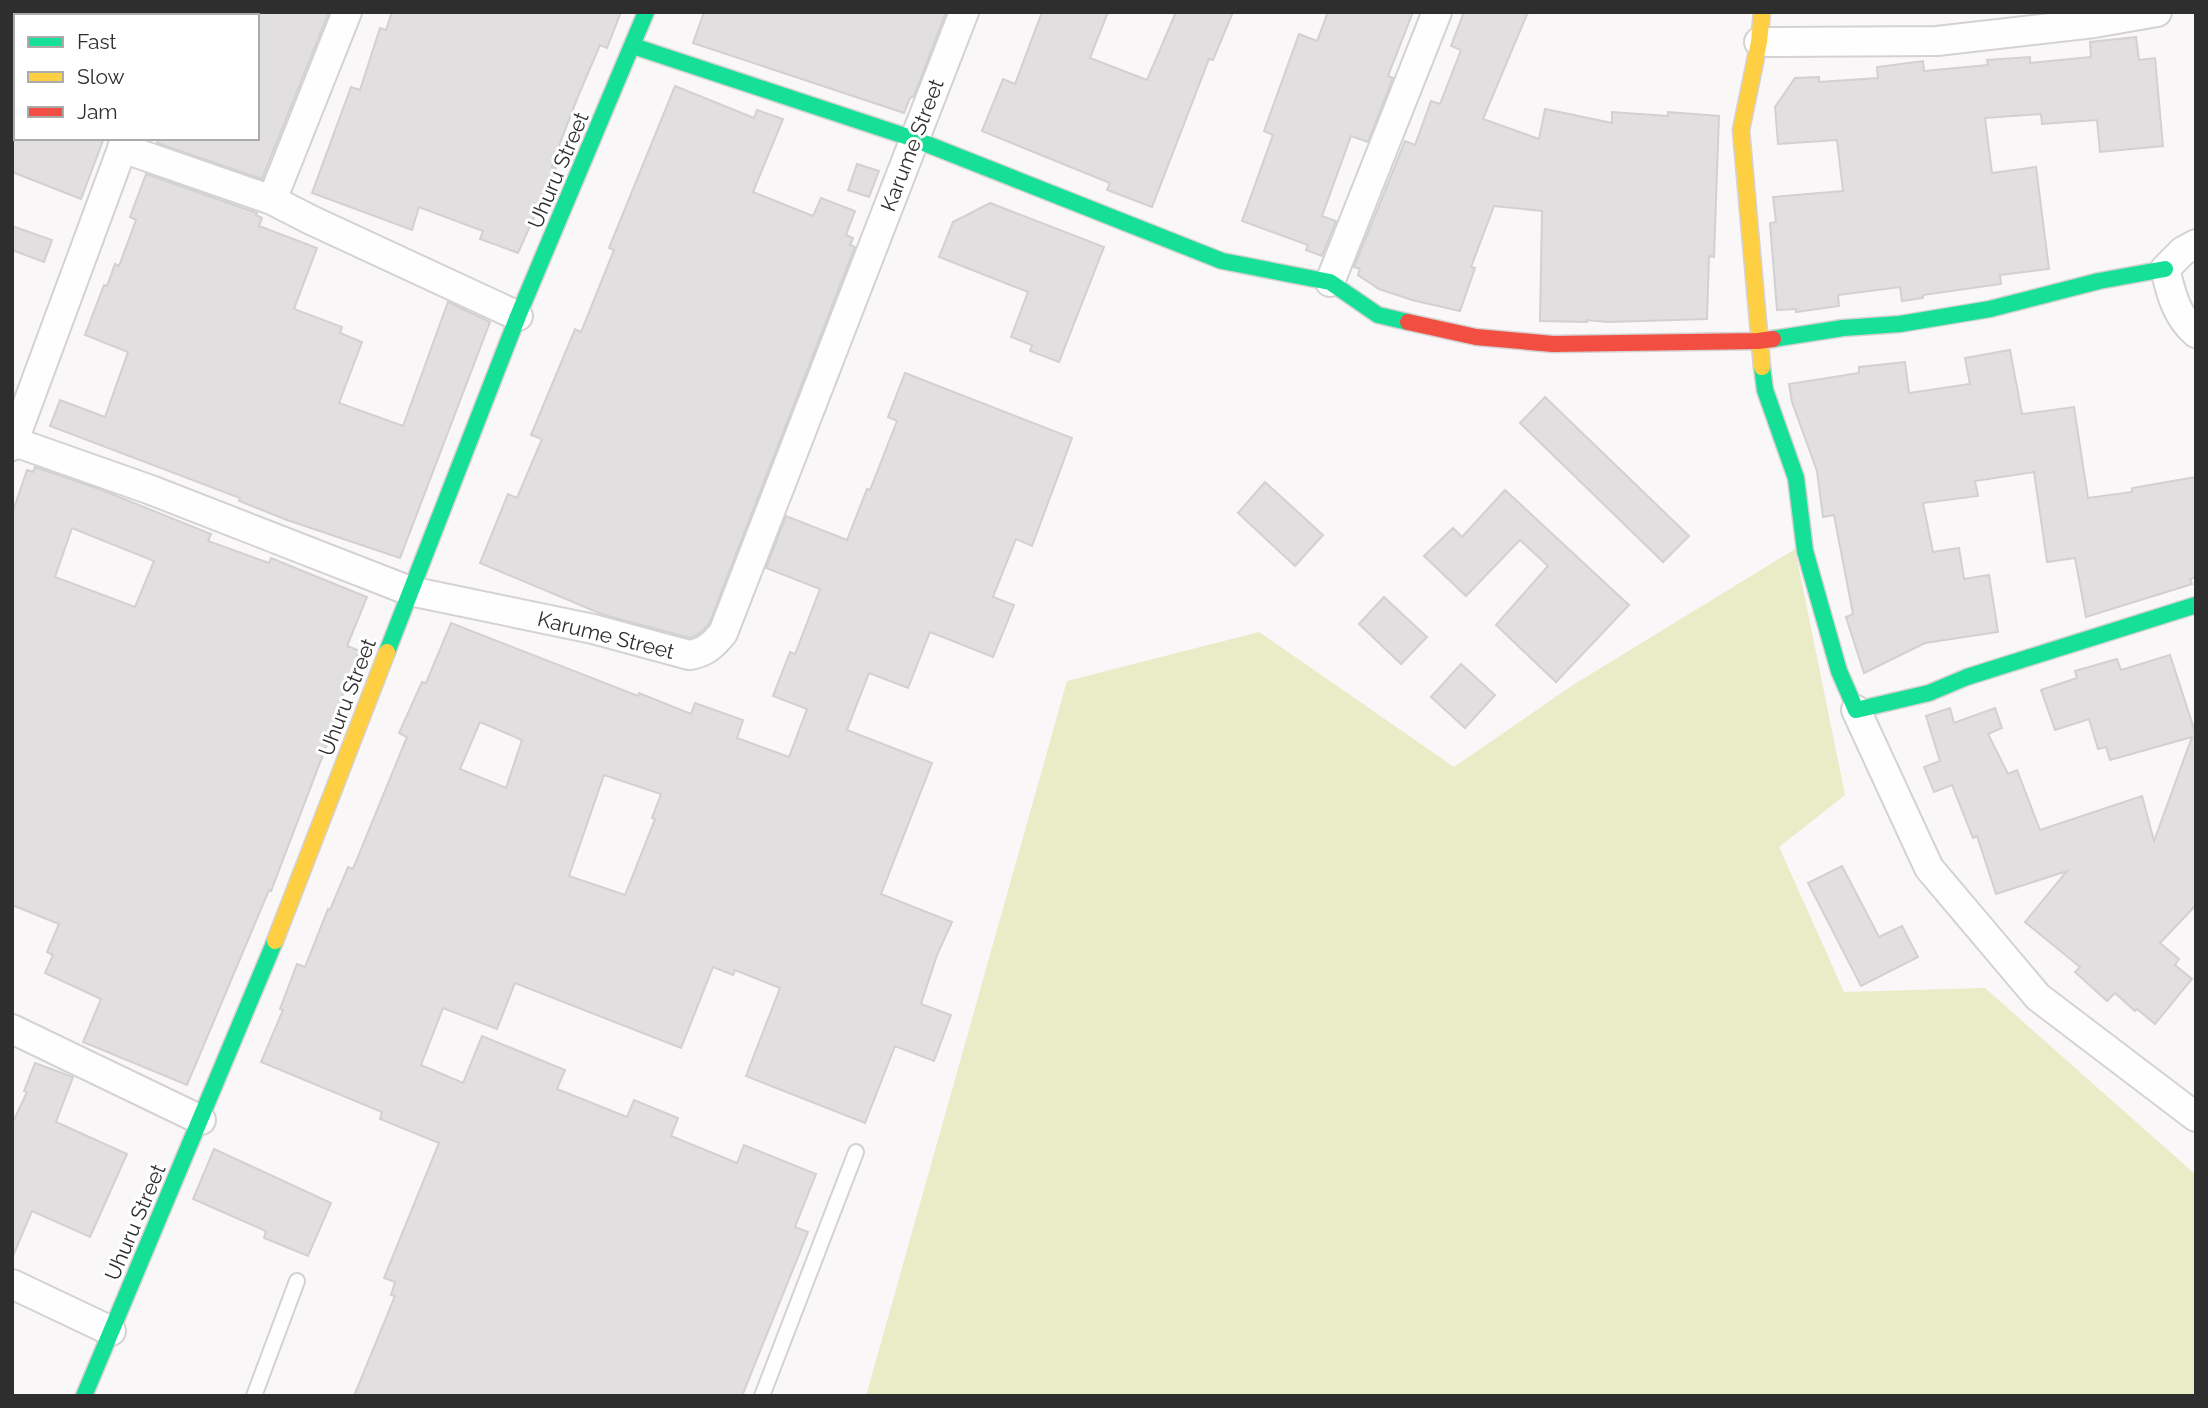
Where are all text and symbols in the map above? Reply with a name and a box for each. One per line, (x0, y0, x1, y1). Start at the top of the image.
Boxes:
legend (14, 14, 259, 140)
text: Fast (77, 29, 117, 54)
text: Slow (77, 64, 125, 89)
street label: Karume Street (875, 75, 949, 215)
text: Jam (77, 99, 118, 124)
street label: Uhuru Street (522, 108, 594, 232)
street label: Karume Street (535, 606, 677, 664)
street label: Uhuru Street (313, 635, 381, 759)
street label: Uhuru Street (99, 1160, 171, 1284)

